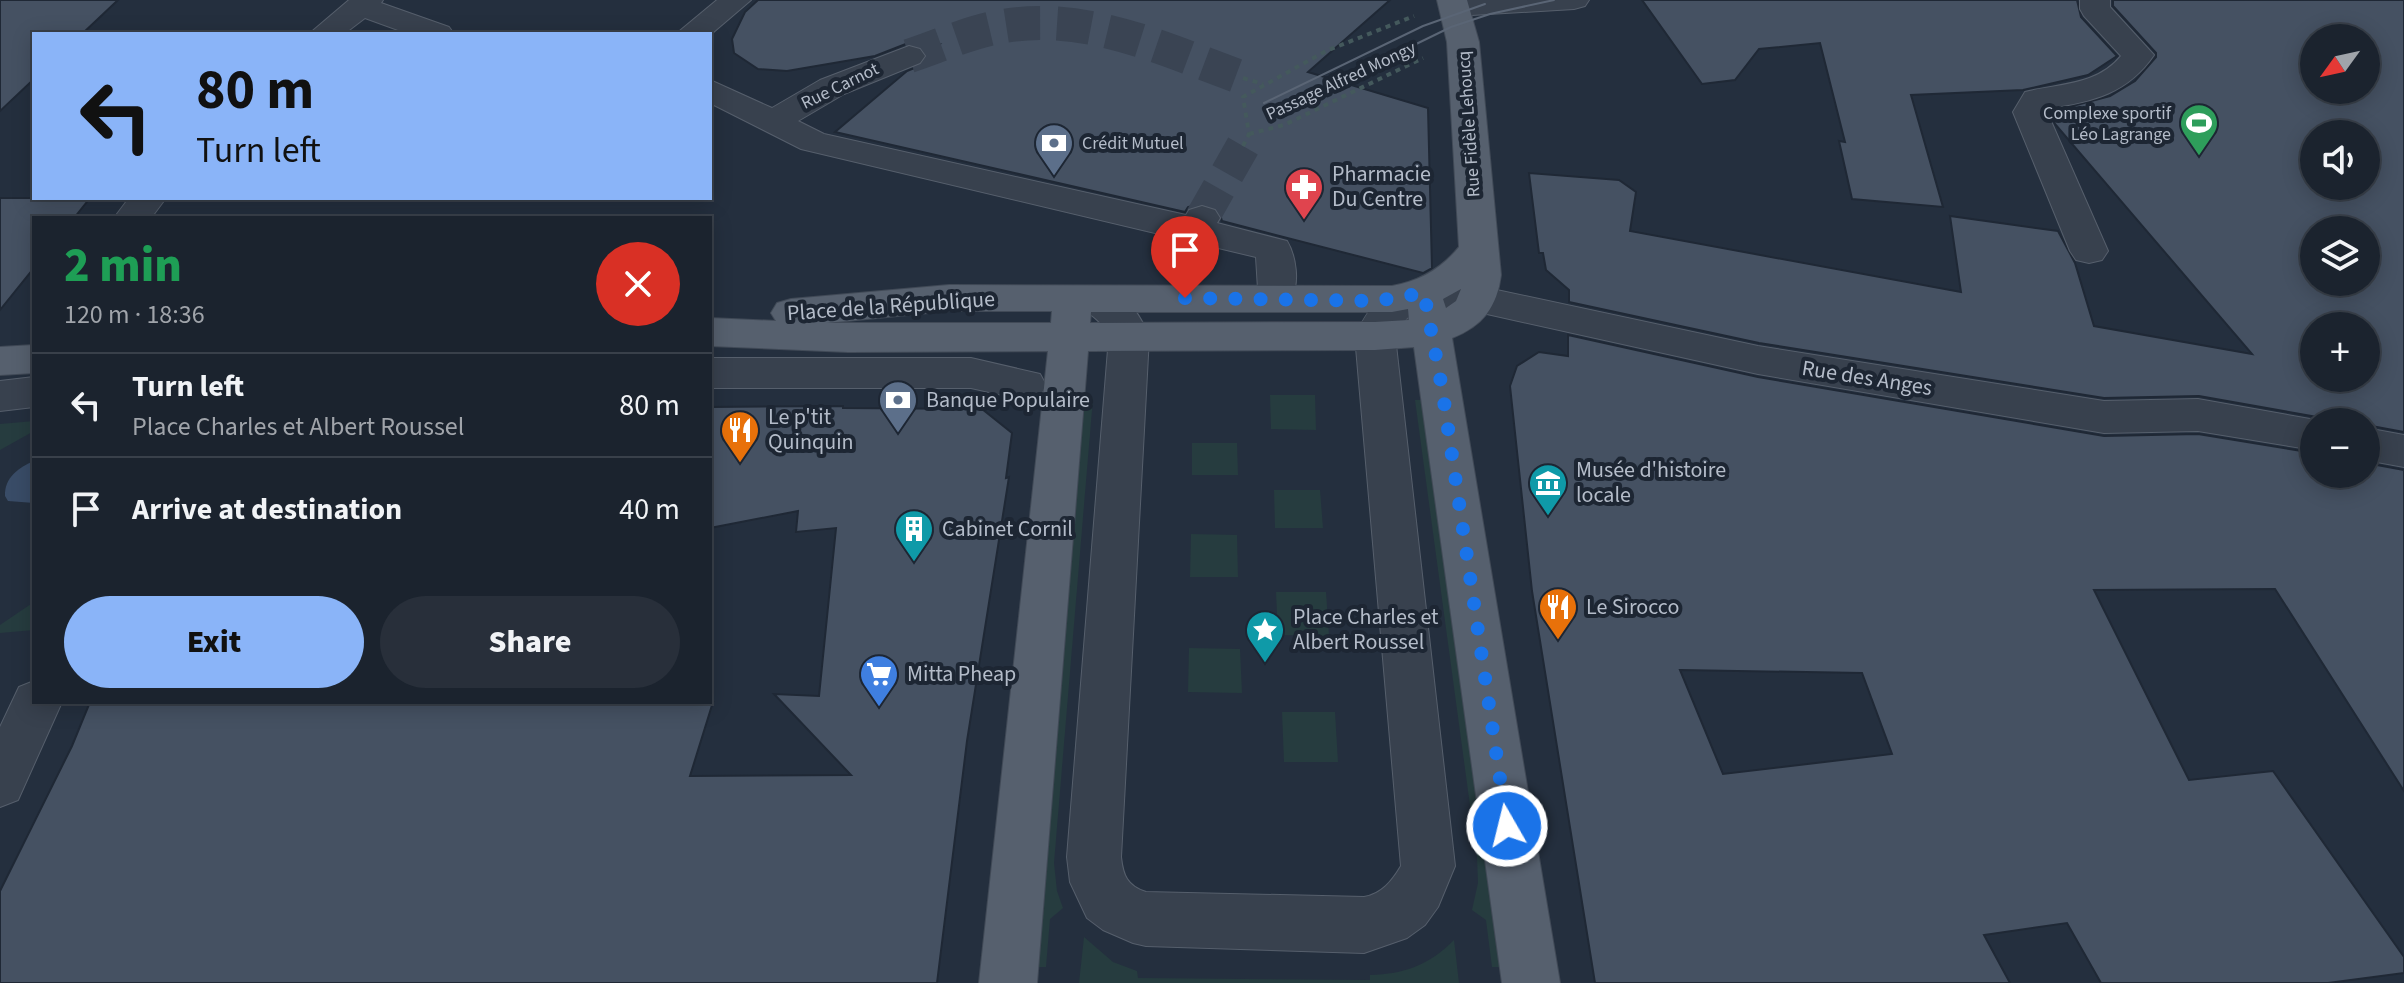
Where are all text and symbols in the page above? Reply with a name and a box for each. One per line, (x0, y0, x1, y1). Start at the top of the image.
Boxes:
north arrow (2300, 24, 2380, 104)
map controls (2300, 24, 2380, 488)
street label: Passage Alfred Mongy (1262, 35, 1421, 127)
street label: Rue Fidèle Lehoucq (1451, 50, 1487, 198)
text: 80 m (196, 51, 314, 130)
street label: Rue Carnot (797, 56, 883, 116)
icon: left (64, 64, 168, 168)
place label: Complexe sportif Léo Lagrange (2043, 101, 2172, 147)
sports icon: Complexe sportif Léo Lagrange (2178, 102, 2220, 157)
button: sound (2300, 120, 2380, 200)
bank icon: Crédit Mutuel (1033, 122, 1075, 177)
text: Turn left (196, 125, 321, 176)
place label: Crédit Mutuel (1082, 131, 1184, 156)
place label: Pharmacie Du Centre (1332, 158, 1431, 215)
pharmacy icon: Pharmacie Du Centre (1283, 166, 1325, 221)
pin (1151, 216, 1219, 298)
button: layers (2300, 216, 2380, 296)
icon: arrive (1163, 228, 1207, 272)
text: 2 min (64, 232, 182, 300)
button: close (596, 242, 680, 326)
street label: Place de la République (786, 283, 996, 329)
text: 120 m · 18:36 (64, 296, 205, 333)
button: + (2300, 312, 2380, 392)
street label: Rue des Anges (1800, 352, 1934, 404)
text: Turn left (132, 365, 244, 408)
bank icon: Banque Populaire (877, 379, 919, 434)
icon: left (64, 383, 108, 427)
text: 80 m (619, 384, 680, 427)
place label: Banque Populaire (926, 384, 1090, 416)
place label: Le p'tit Quinquin (768, 401, 854, 458)
text: Place Charles et Albert Roussel (132, 408, 464, 445)
button: − (2300, 408, 2380, 488)
restaurant icon: Le p'tit Quinquin (719, 409, 761, 464)
place label: Musée d'histoire locale (1576, 454, 1726, 511)
museum icon: Musée d'histoire locale (1527, 462, 1569, 517)
icon: arrive (64, 487, 108, 531)
text: Arrive at destination (132, 488, 402, 531)
text: 40 m (619, 488, 680, 531)
building icon: Cabinet Cornil (893, 508, 935, 563)
place label: Cabinet Cornil (942, 513, 1073, 545)
restaurant icon: Le Sirocco (1537, 586, 1579, 641)
place label: Le Sirocco (1586, 591, 1679, 623)
button: Exit (64, 596, 364, 688)
button: Share (380, 596, 680, 688)
place label: Place Charles et Albert Roussel (1293, 601, 1439, 658)
place icon: Place Charles et Albert Roussel (1244, 609, 1286, 664)
supermarket icon: Mitta Pheap (858, 653, 900, 708)
place label: Mitta Pheap (907, 658, 1016, 690)
position arrow (1465, 784, 1549, 868)

